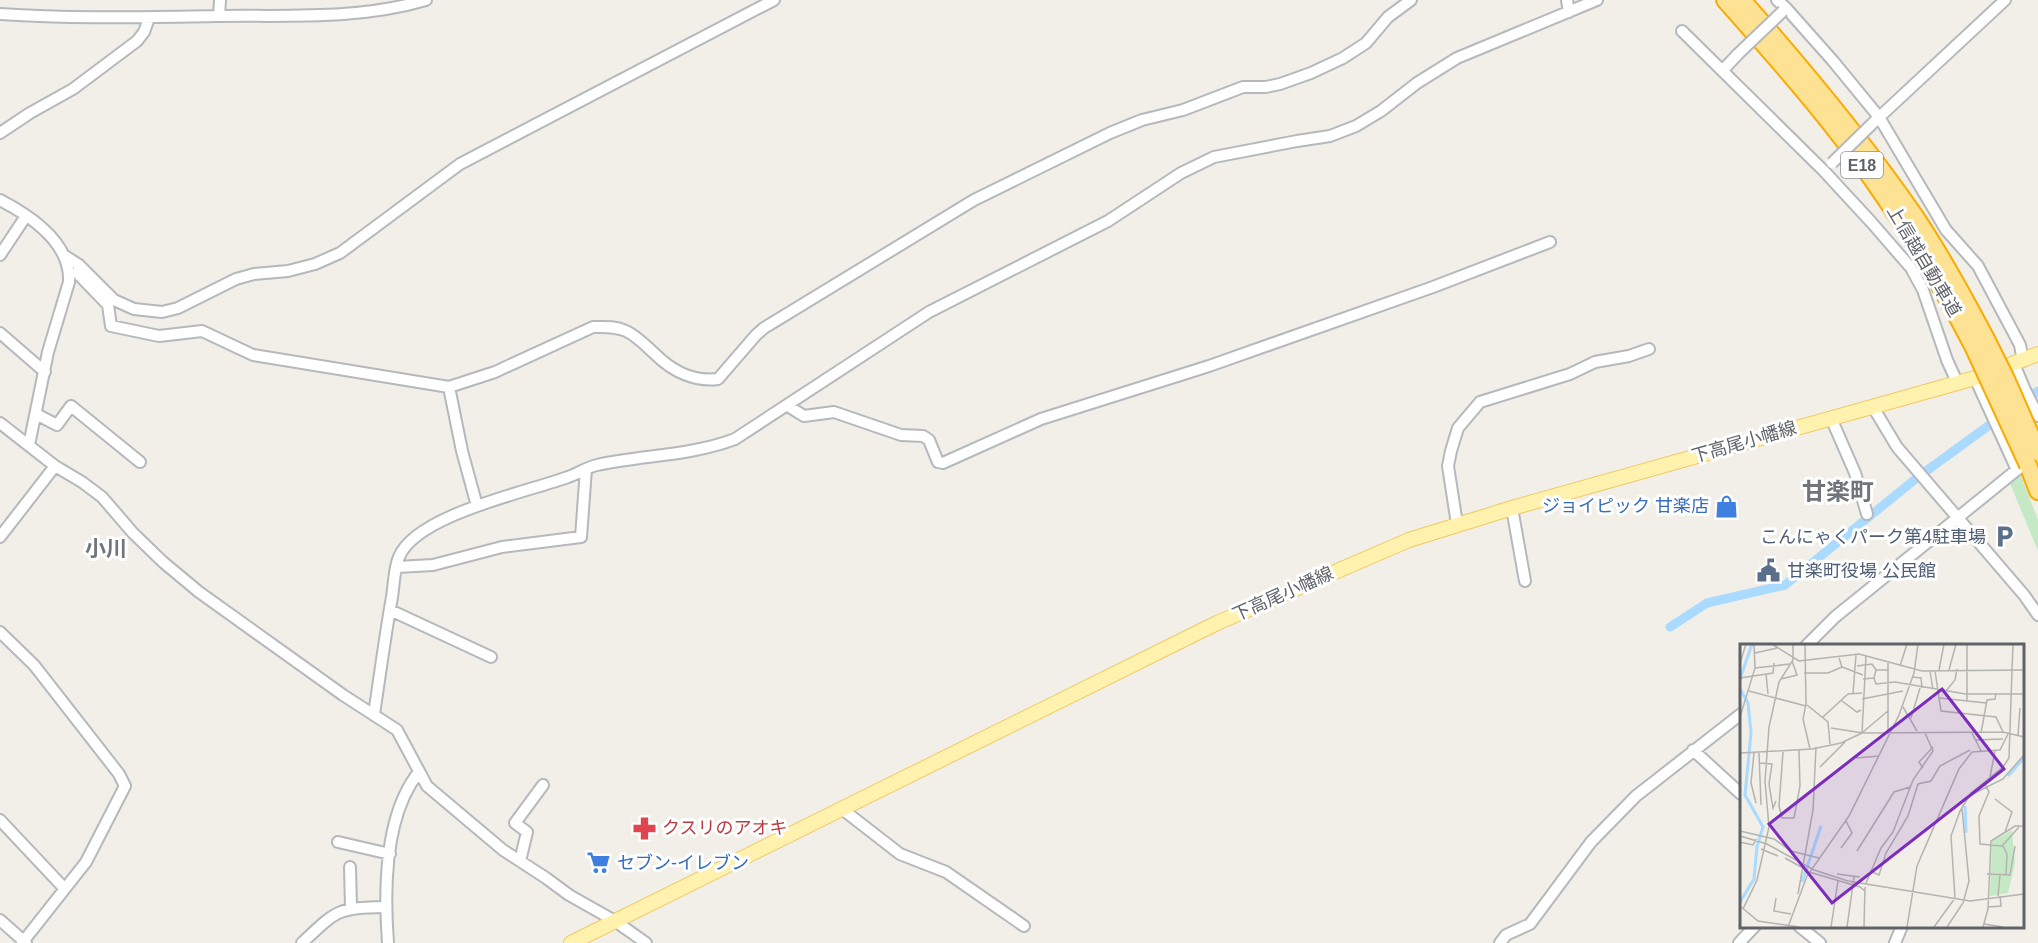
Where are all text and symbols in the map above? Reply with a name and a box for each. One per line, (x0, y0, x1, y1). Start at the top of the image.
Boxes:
road number: E18 (1841, 152, 1883, 178)
street label: 上信越自動車道 (1883, 202, 1965, 320)
street label: 下高尾小幡線 (1689, 418, 1799, 466)
district label: 甘楽町 (1802, 478, 1874, 505)
shop icon: ジョイピック 甘楽店 (1714, 493, 1740, 519)
place label: ジョイピック 甘楽店 (1542, 496, 1709, 516)
parking icon: こんにゃくパーク第4駐車場 (1991, 524, 2017, 550)
place label: こんにゃくパーク第4駐車場 (1760, 527, 1986, 547)
district label: 小川 (85, 537, 127, 560)
public building icon: 甘楽町役場 公民館 (1756, 558, 1782, 584)
place label: 甘楽町役場 公民館 (1787, 561, 1936, 581)
street label: 下高尾小幡線 (1230, 563, 1336, 625)
inset map (1740, 644, 2023, 928)
pharmacy icon: クスリのアオキ (631, 815, 657, 841)
place label: クスリのアオキ (662, 818, 787, 838)
supermarket icon: セブン-イレブン (586, 850, 612, 876)
place label: セブン-イレブン (617, 853, 749, 873)

